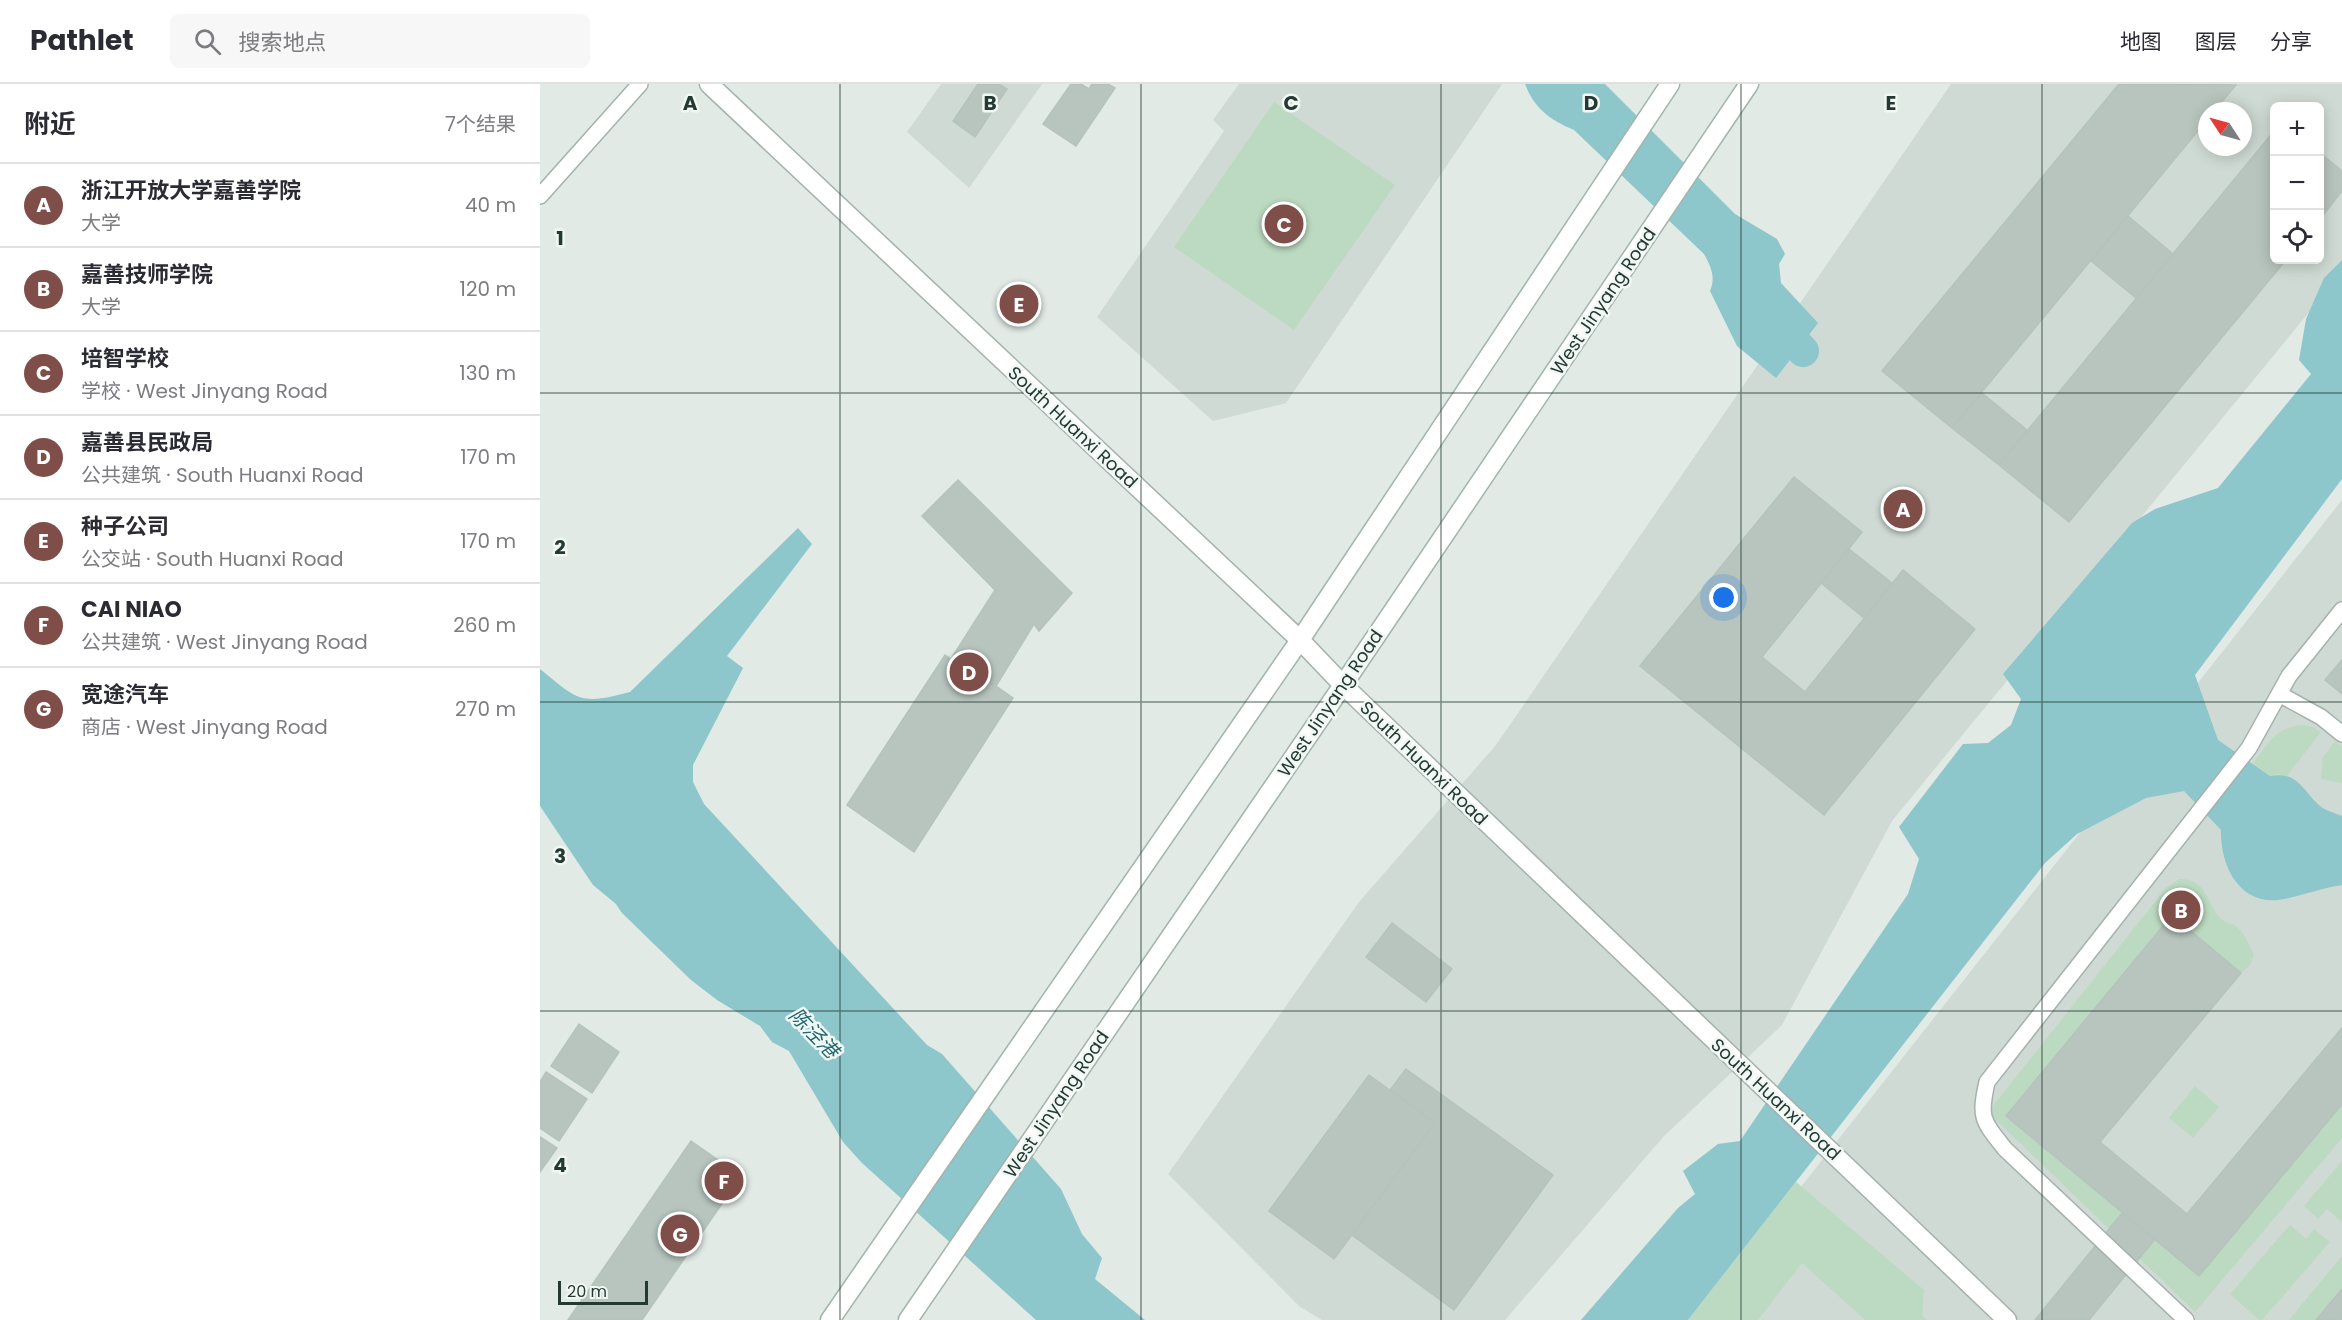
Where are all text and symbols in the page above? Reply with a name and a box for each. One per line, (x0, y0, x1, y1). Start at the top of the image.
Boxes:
search box (170, 14, 590, 68)
text: Pathlet (30, 21, 134, 60)
icon: search (191, 25, 224, 58)
text: 搜索地点 (239, 27, 327, 58)
text: 地图 (2120, 27, 2162, 56)
text: 图层 (2195, 27, 2237, 56)
text: 分享 (2270, 27, 2312, 56)
text: A (683, 89, 698, 117)
text: B (983, 89, 997, 117)
text: C (1283, 89, 1299, 117)
text: D (1584, 89, 1598, 117)
text: E (1886, 89, 1896, 117)
north arrow (2198, 102, 2252, 156)
map controls (2270, 102, 2324, 264)
button: + (2270, 102, 2324, 156)
text: 附近 (24, 106, 76, 142)
text: 7个结果 (445, 110, 516, 138)
button: − (2270, 156, 2324, 210)
text: 浙江开放大学嘉善学院 (81, 175, 301, 206)
text: A (36, 191, 51, 219)
text: 40 m (465, 191, 516, 219)
pin: C (1264, 202, 1304, 246)
text: 大学 (81, 209, 121, 237)
button: locate (2270, 210, 2324, 264)
street label: West Jinyang Road (1544, 222, 1662, 380)
text: 1 (556, 224, 564, 252)
text: 嘉善技师学院 (81, 259, 213, 290)
text: B (37, 275, 50, 303)
text: 120 m (460, 275, 516, 303)
pin: E (1000, 282, 1038, 326)
text: 大学 (81, 293, 121, 321)
text: 培智学校 (81, 343, 169, 374)
text: C (36, 359, 51, 387)
text: 130 m (459, 359, 516, 387)
street label: South Huanxi Road (1003, 360, 1143, 494)
text: 学校 · West Jinyang Road (81, 377, 328, 405)
text: 嘉善县民政局 (81, 427, 213, 458)
text: D (36, 443, 51, 471)
text: 170 m (460, 443, 516, 471)
text: 公共建筑 · South Huanxi Road (81, 461, 363, 489)
pin: A (1884, 486, 1922, 532)
text: 种子公司 (81, 511, 169, 542)
text: E (38, 527, 49, 555)
text: 170 m (460, 527, 516, 555)
text: 2 (554, 533, 566, 561)
text: 公交站 · South Huanxi Road (81, 545, 343, 573)
your location (1709, 583, 1738, 612)
text: CAI NIAO (81, 594, 182, 625)
text: F (38, 611, 49, 639)
text: 260 m (453, 611, 516, 639)
street label: West Jinyang Road (1271, 624, 1389, 782)
text: 公共建筑 · West Jinyang Road (81, 628, 368, 656)
pin: D (950, 650, 988, 694)
text: 宽途汽车 (81, 679, 169, 710)
text: G (36, 695, 51, 723)
text: 270 m (455, 695, 516, 723)
street label: South Huanxi Road (1355, 695, 1493, 831)
text: 商店 · West Jinyang Road (81, 713, 328, 741)
text: 3 (554, 842, 566, 870)
pin: B (2162, 888, 2200, 932)
water label: 陈泾港 (783, 1002, 847, 1066)
street label: West Jinyang Road (997, 1025, 1115, 1183)
street label: South Huanxi Road (1706, 1032, 1846, 1166)
text: 4 (553, 1151, 567, 1179)
pin: F (704, 1158, 744, 1204)
pin: G (660, 1212, 700, 1256)
scale bar (558, 1278, 648, 1306)
text: 20 m (567, 1280, 607, 1303)

